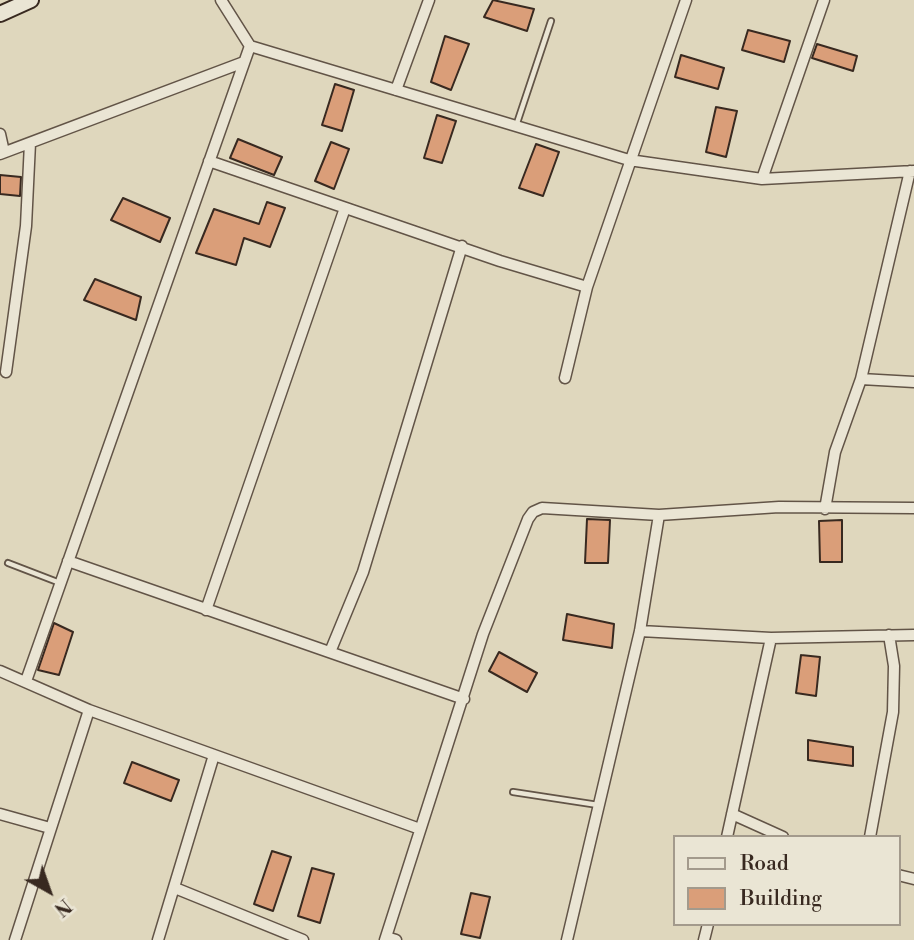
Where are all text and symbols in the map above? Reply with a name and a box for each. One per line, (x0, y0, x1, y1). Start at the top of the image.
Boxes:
legend (673, 835, 900, 926)
text: Road (740, 851, 789, 877)
north arrow (14, 856, 84, 926)
text: Building (740, 886, 822, 912)
text: N (49, 893, 76, 921)

